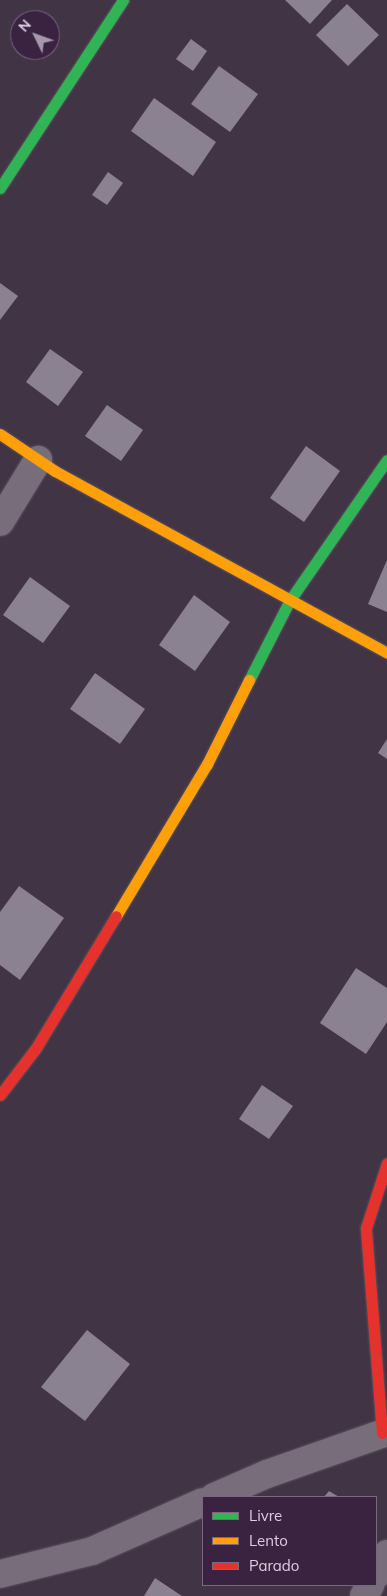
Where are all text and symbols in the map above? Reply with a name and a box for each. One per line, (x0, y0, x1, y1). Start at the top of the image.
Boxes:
north arrow (10, 10, 60, 60)
text: N (14, 16, 35, 36)
legend (202, 1496, 377, 1586)
text: Livre (249, 1506, 282, 1525)
text: Lento (249, 1531, 288, 1550)
text: Parado (249, 1556, 299, 1575)

